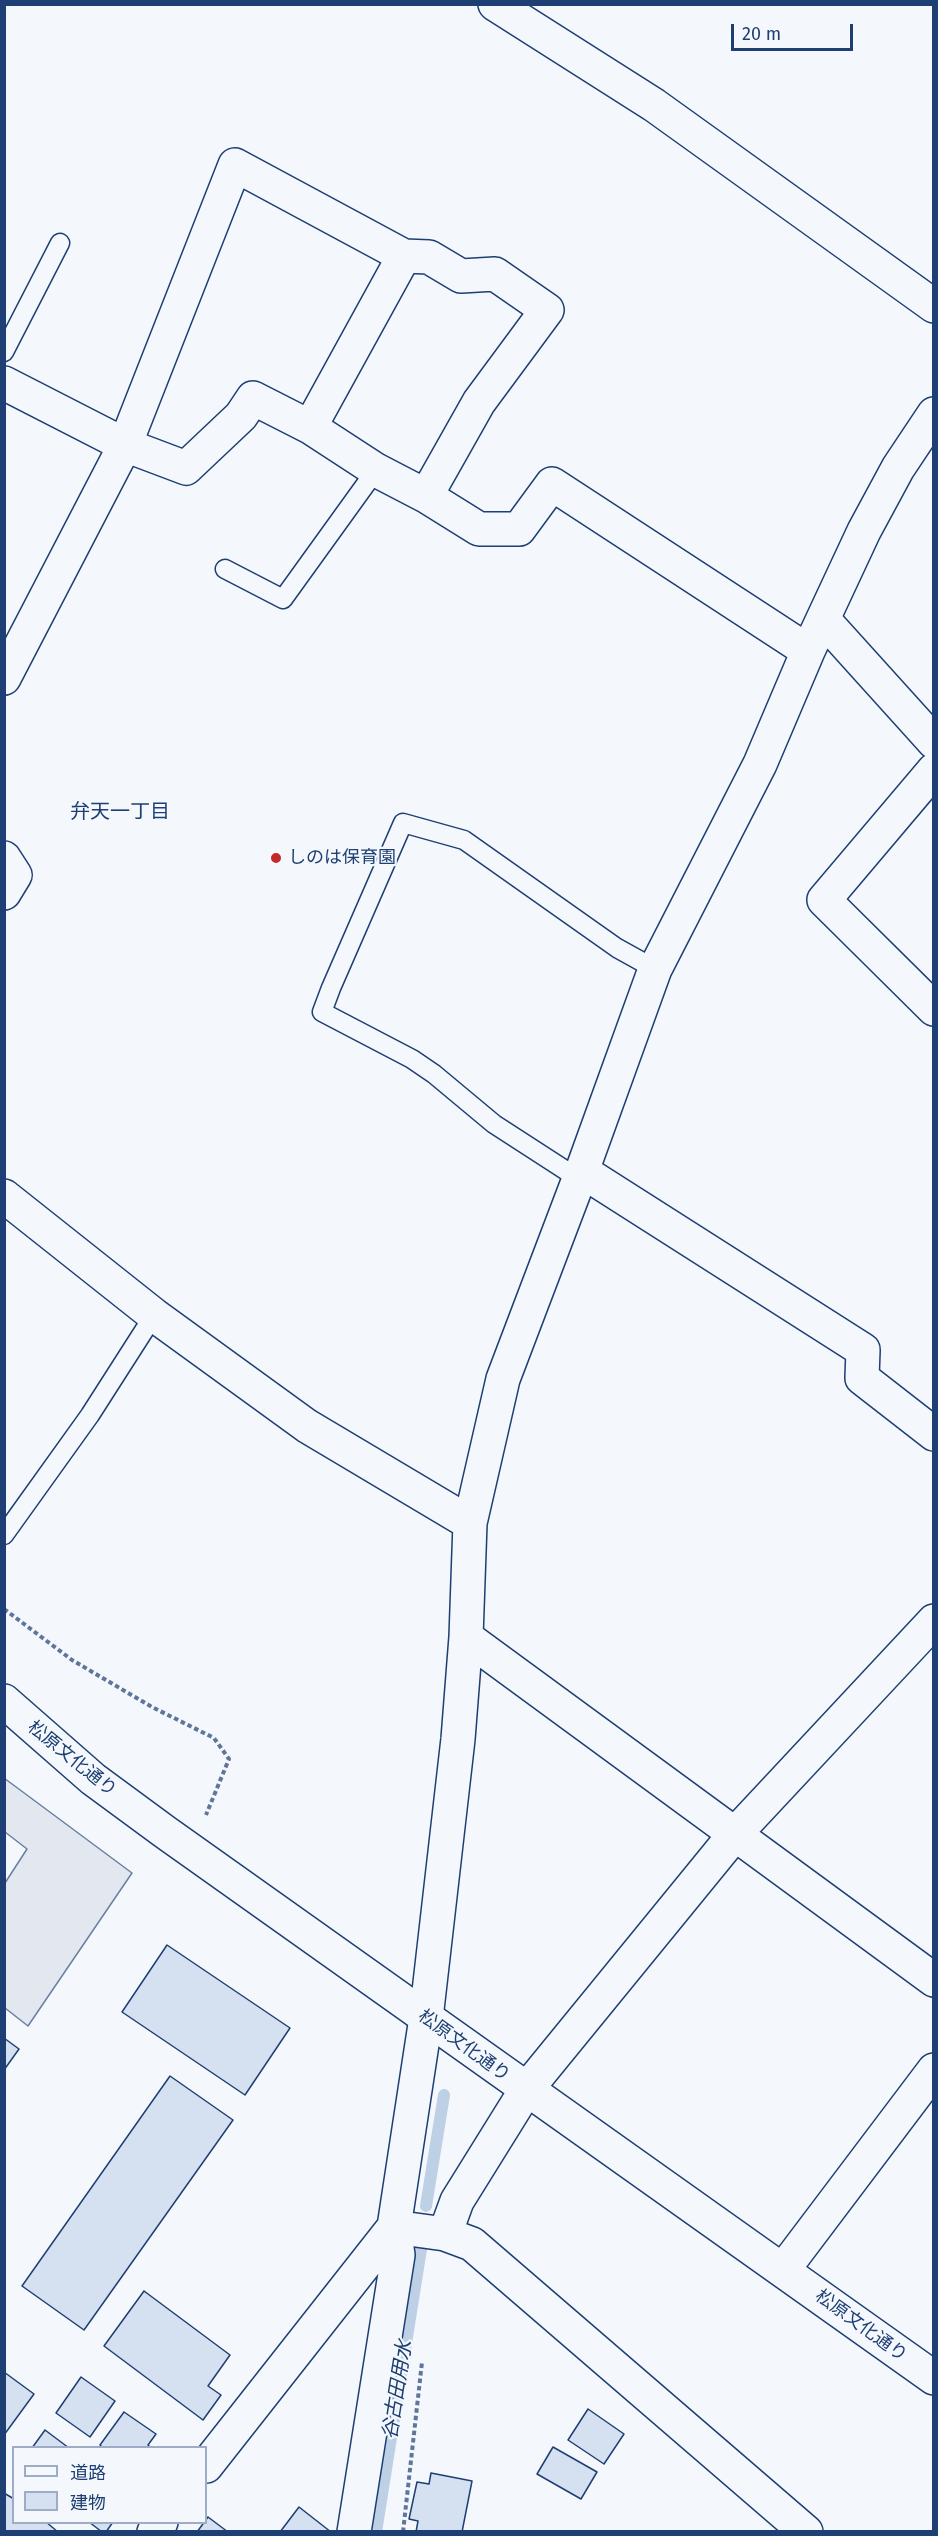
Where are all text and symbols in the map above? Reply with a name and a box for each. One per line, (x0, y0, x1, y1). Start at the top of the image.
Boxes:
scale bar (734, 12, 856, 50)
text: 20 m (742, 23, 781, 45)
district label: 弁天一丁目 (70, 800, 170, 824)
place label: しのは保育園 (288, 847, 396, 869)
marker: しのは保育園 (269, 851, 283, 865)
street label: 松原文化通り (23, 1717, 121, 1801)
street label: 松原文化通り (414, 2006, 514, 2086)
street label: 松原文化通り (811, 2286, 911, 2366)
water label: 谷古田用水 (378, 2339, 418, 2441)
legend (12, 2446, 207, 2524)
text: 道路 (70, 2462, 106, 2484)
text: 建物 (70, 2492, 106, 2514)

